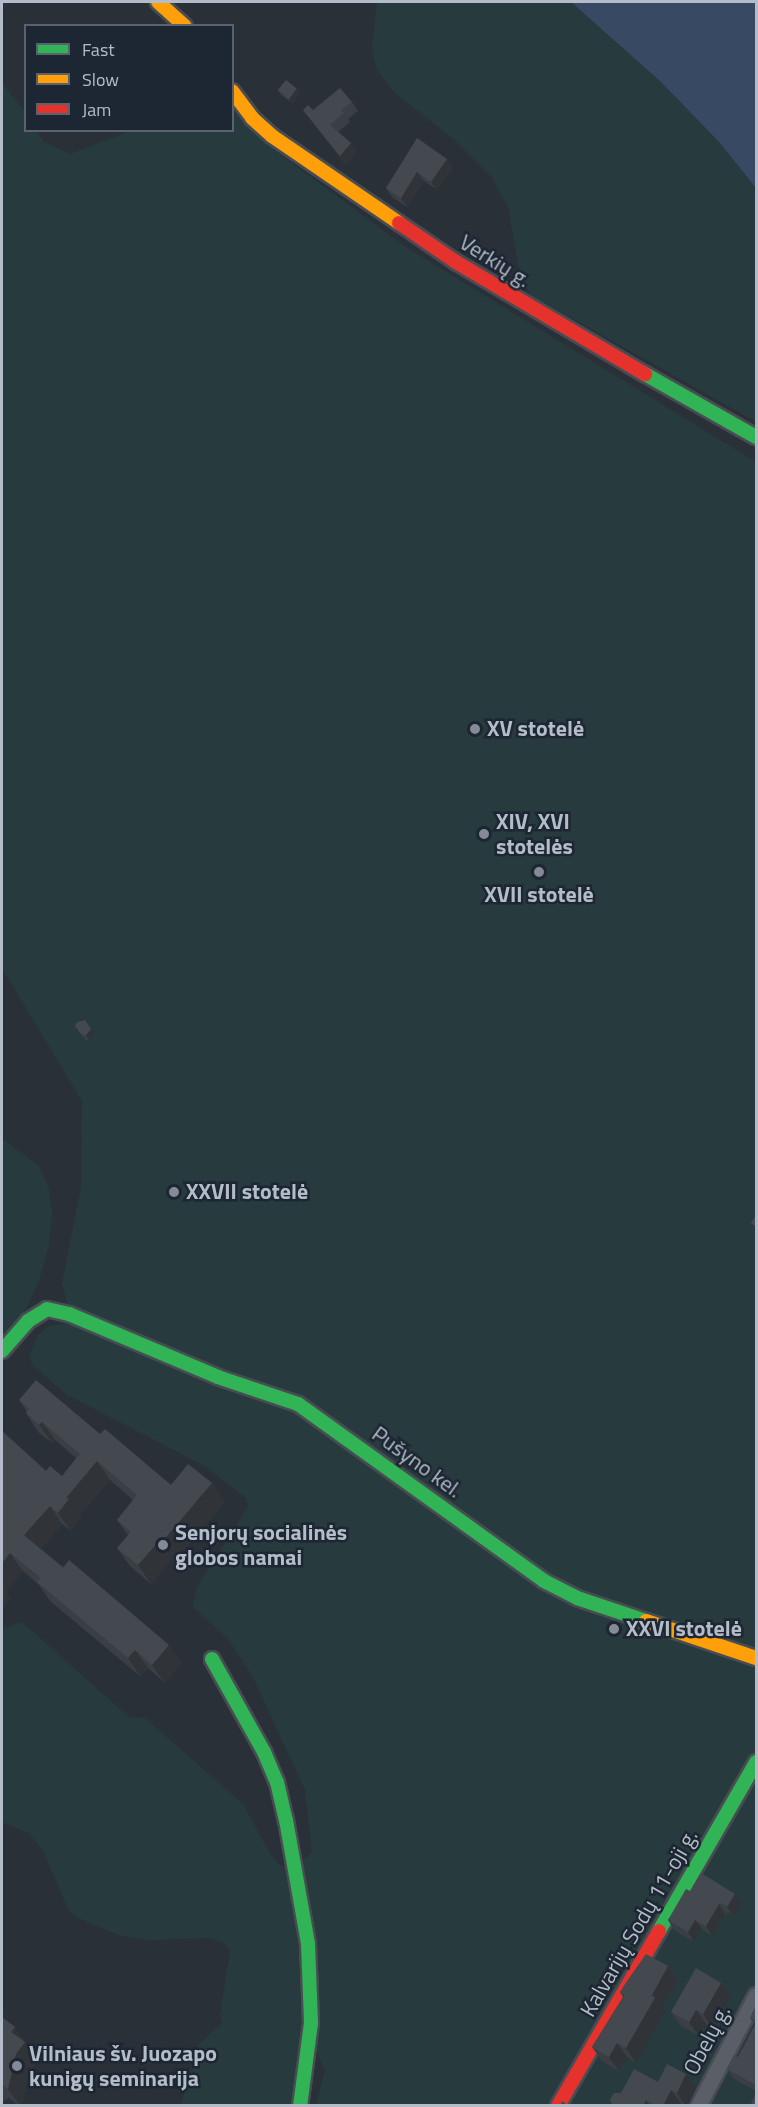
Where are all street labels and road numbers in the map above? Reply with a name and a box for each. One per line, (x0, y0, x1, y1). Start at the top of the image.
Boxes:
street label: Verkių g. (455, 229, 535, 293)
street label: Pušyno kel. (367, 1420, 467, 1504)
street label: Kalvarijų Sodų 11-oji g. (575, 1825, 703, 2021)
street label: Obelų g. (678, 2001, 736, 2079)

